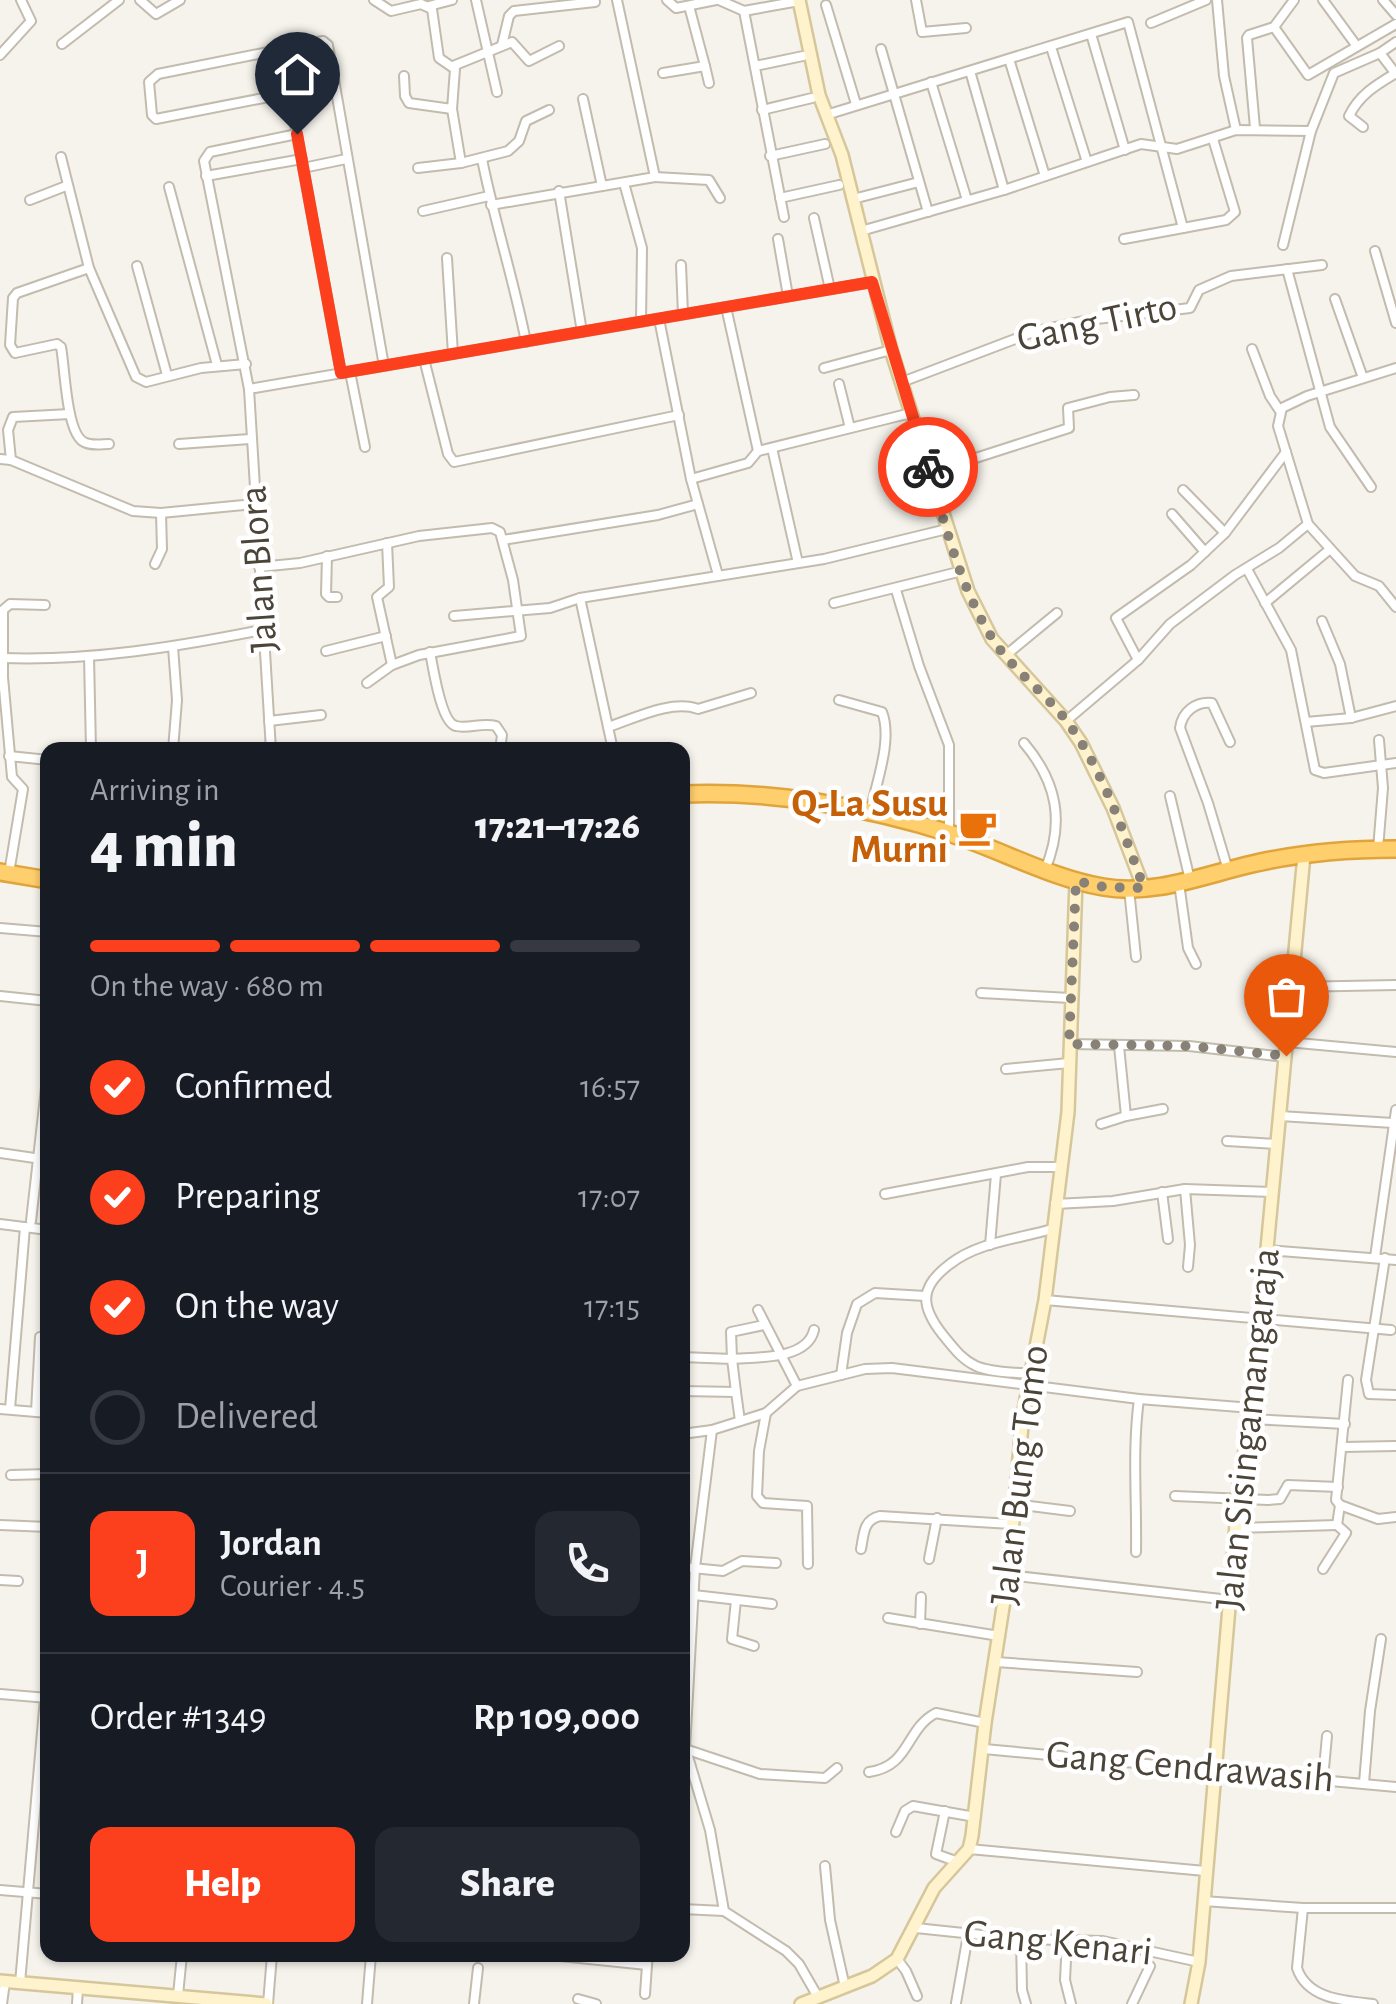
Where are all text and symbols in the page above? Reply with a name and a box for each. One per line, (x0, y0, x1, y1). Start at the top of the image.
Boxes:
pin (255, 32, 340, 135)
icon: home (270, 47, 325, 102)
street label: Gang Tirto (1013, 287, 1181, 359)
courier (878, 417, 978, 517)
icon: bike (901, 440, 956, 495)
street label: Jalan Blora (233, 484, 285, 654)
text: Arriving in (90, 774, 219, 806)
place label: Q-La Susu Murni (791, 784, 948, 870)
cafe icon: Q-La Susu Murni (957, 806, 999, 848)
text: 17:21–17:26 (475, 808, 640, 846)
text: 4 min (90, 814, 238, 879)
pin (1244, 954, 1329, 1057)
icon: bag (1259, 969, 1314, 1024)
text: On the way · 680 m (90, 970, 324, 1002)
icon: check (90, 1060, 145, 1115)
text: Confirmed (175, 1068, 332, 1106)
text: 16:57 (580, 1071, 640, 1103)
icon: check (90, 1170, 145, 1225)
text: Preparing (175, 1178, 320, 1216)
text: 17:07 (578, 1181, 640, 1213)
street label: Jalan Sisingamangaraja (1209, 1246, 1287, 1612)
icon: check (90, 1280, 145, 1335)
text: On the way (175, 1288, 339, 1326)
text: 17:15 (584, 1291, 640, 1323)
street label: Jalan Bung Tomo (984, 1343, 1056, 1607)
text: Delivered (175, 1398, 318, 1436)
button: phone (535, 1511, 640, 1616)
text: Jordan (220, 1525, 322, 1563)
text: J (136, 1544, 149, 1582)
text: Courier · 4.5 (220, 1570, 365, 1602)
text: Order #1349 (90, 1699, 267, 1737)
text: Rp 109,000 (473, 1699, 640, 1737)
street label: Gang Cendrawasih (1044, 1734, 1336, 1800)
button: Help (90, 1827, 355, 1942)
button: Share (375, 1827, 640, 1942)
street label: Gang Kenari (962, 1913, 1154, 1973)

